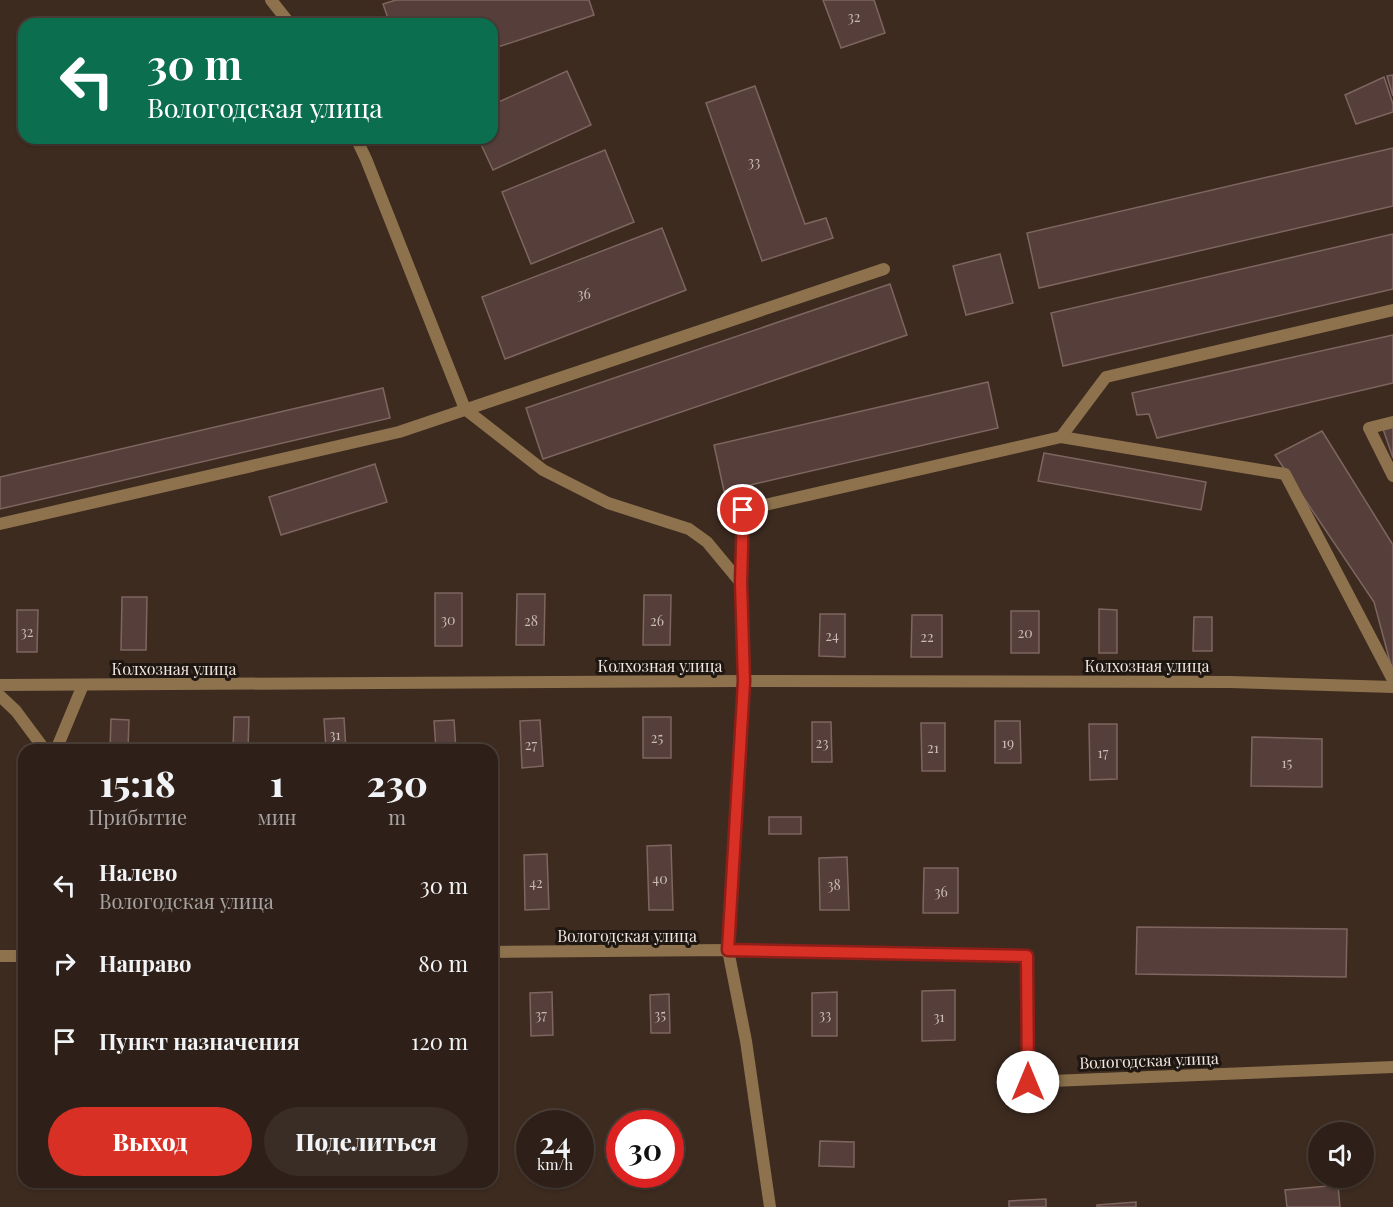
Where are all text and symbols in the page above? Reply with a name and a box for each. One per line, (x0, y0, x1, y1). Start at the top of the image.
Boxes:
house number: 32 (847, 7, 861, 26)
text: 30 m (147, 35, 242, 91)
icon: left (48, 42, 126, 120)
text: Вологодская улица (147, 89, 383, 125)
house number: 33 (748, 152, 760, 171)
house number: 36 (577, 284, 591, 303)
pin (717, 484, 768, 535)
icon: arrive (726, 493, 759, 526)
house number: 30 (441, 610, 455, 629)
house number: 28 (524, 611, 538, 630)
house number: 26 (650, 611, 664, 630)
house number: 32 (20, 622, 34, 641)
house number: 20 (1017, 623, 1033, 642)
house number: 24 (825, 626, 839, 645)
house number: 22 (920, 627, 934, 646)
street label: Колхозная улица (598, 655, 722, 676)
street label: Колхозная улица (1085, 655, 1209, 676)
street label: Колхозная улица (112, 658, 236, 679)
house number: 31 (329, 725, 341, 744)
house number: 25 (651, 728, 663, 747)
house number: 23 (815, 733, 829, 752)
house number: 19 (1002, 733, 1014, 752)
house number: 27 (525, 735, 538, 754)
house number: 21 (927, 738, 939, 757)
house number: 17 (1098, 743, 1109, 762)
house number: 15 (1282, 753, 1293, 772)
text: 15:18 (100, 758, 176, 806)
text: 1 (270, 758, 284, 806)
text: 230 (367, 758, 428, 806)
text: Прибытие (88, 803, 187, 830)
text: мин (257, 803, 296, 830)
text: m (388, 803, 406, 830)
text: Налево (99, 857, 177, 887)
icon: left (48, 869, 81, 902)
house number: 40 (652, 869, 668, 888)
text: 30 m (420, 870, 468, 900)
house number: 42 (529, 873, 543, 892)
house number: 38 (827, 875, 841, 894)
house number: 36 (934, 882, 948, 901)
text: Вологодская улица (99, 887, 274, 914)
street label: Вологодская улица (557, 925, 697, 946)
icon: right (48, 947, 81, 980)
text: Направо (99, 948, 192, 978)
text: 80 m (418, 948, 468, 978)
house number: 37 (535, 1005, 547, 1024)
house number: 35 (654, 1005, 666, 1024)
house number: 33 (819, 1005, 831, 1024)
house number: 31 (933, 1007, 945, 1026)
icon: arrive (48, 1025, 81, 1058)
text: Пункт назначения (99, 1026, 300, 1056)
text: 120 m (411, 1026, 468, 1056)
street label: Вологодская улица (1079, 1047, 1219, 1073)
position arrow (996, 1050, 1060, 1114)
button: Выход (48, 1107, 252, 1176)
button: Поделиться (264, 1107, 468, 1176)
speed limit sign: 30 (606, 1110, 684, 1188)
text: 24 (539, 1122, 571, 1162)
map controls (1308, 1122, 1374, 1188)
button: sound (1308, 1122, 1374, 1188)
text: km/h (537, 1154, 573, 1174)

